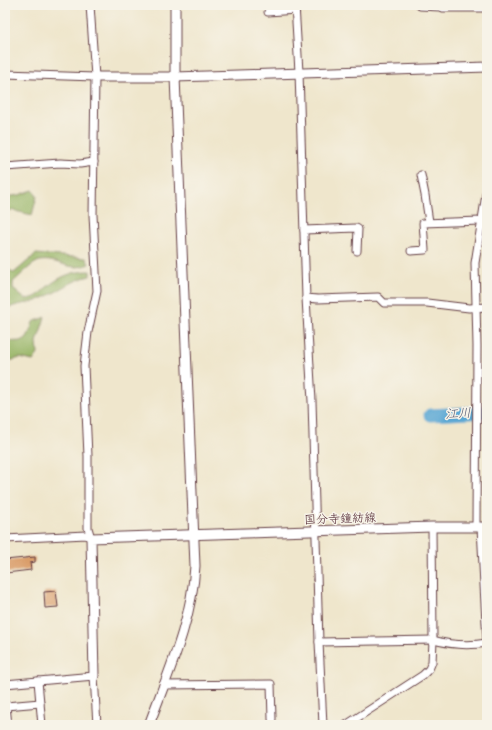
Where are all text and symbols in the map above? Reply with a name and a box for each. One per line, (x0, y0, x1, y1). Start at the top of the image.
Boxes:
water label: 江川 (445, 404, 471, 422)
street label: 国分寺鐘紡線 (304, 509, 376, 527)

